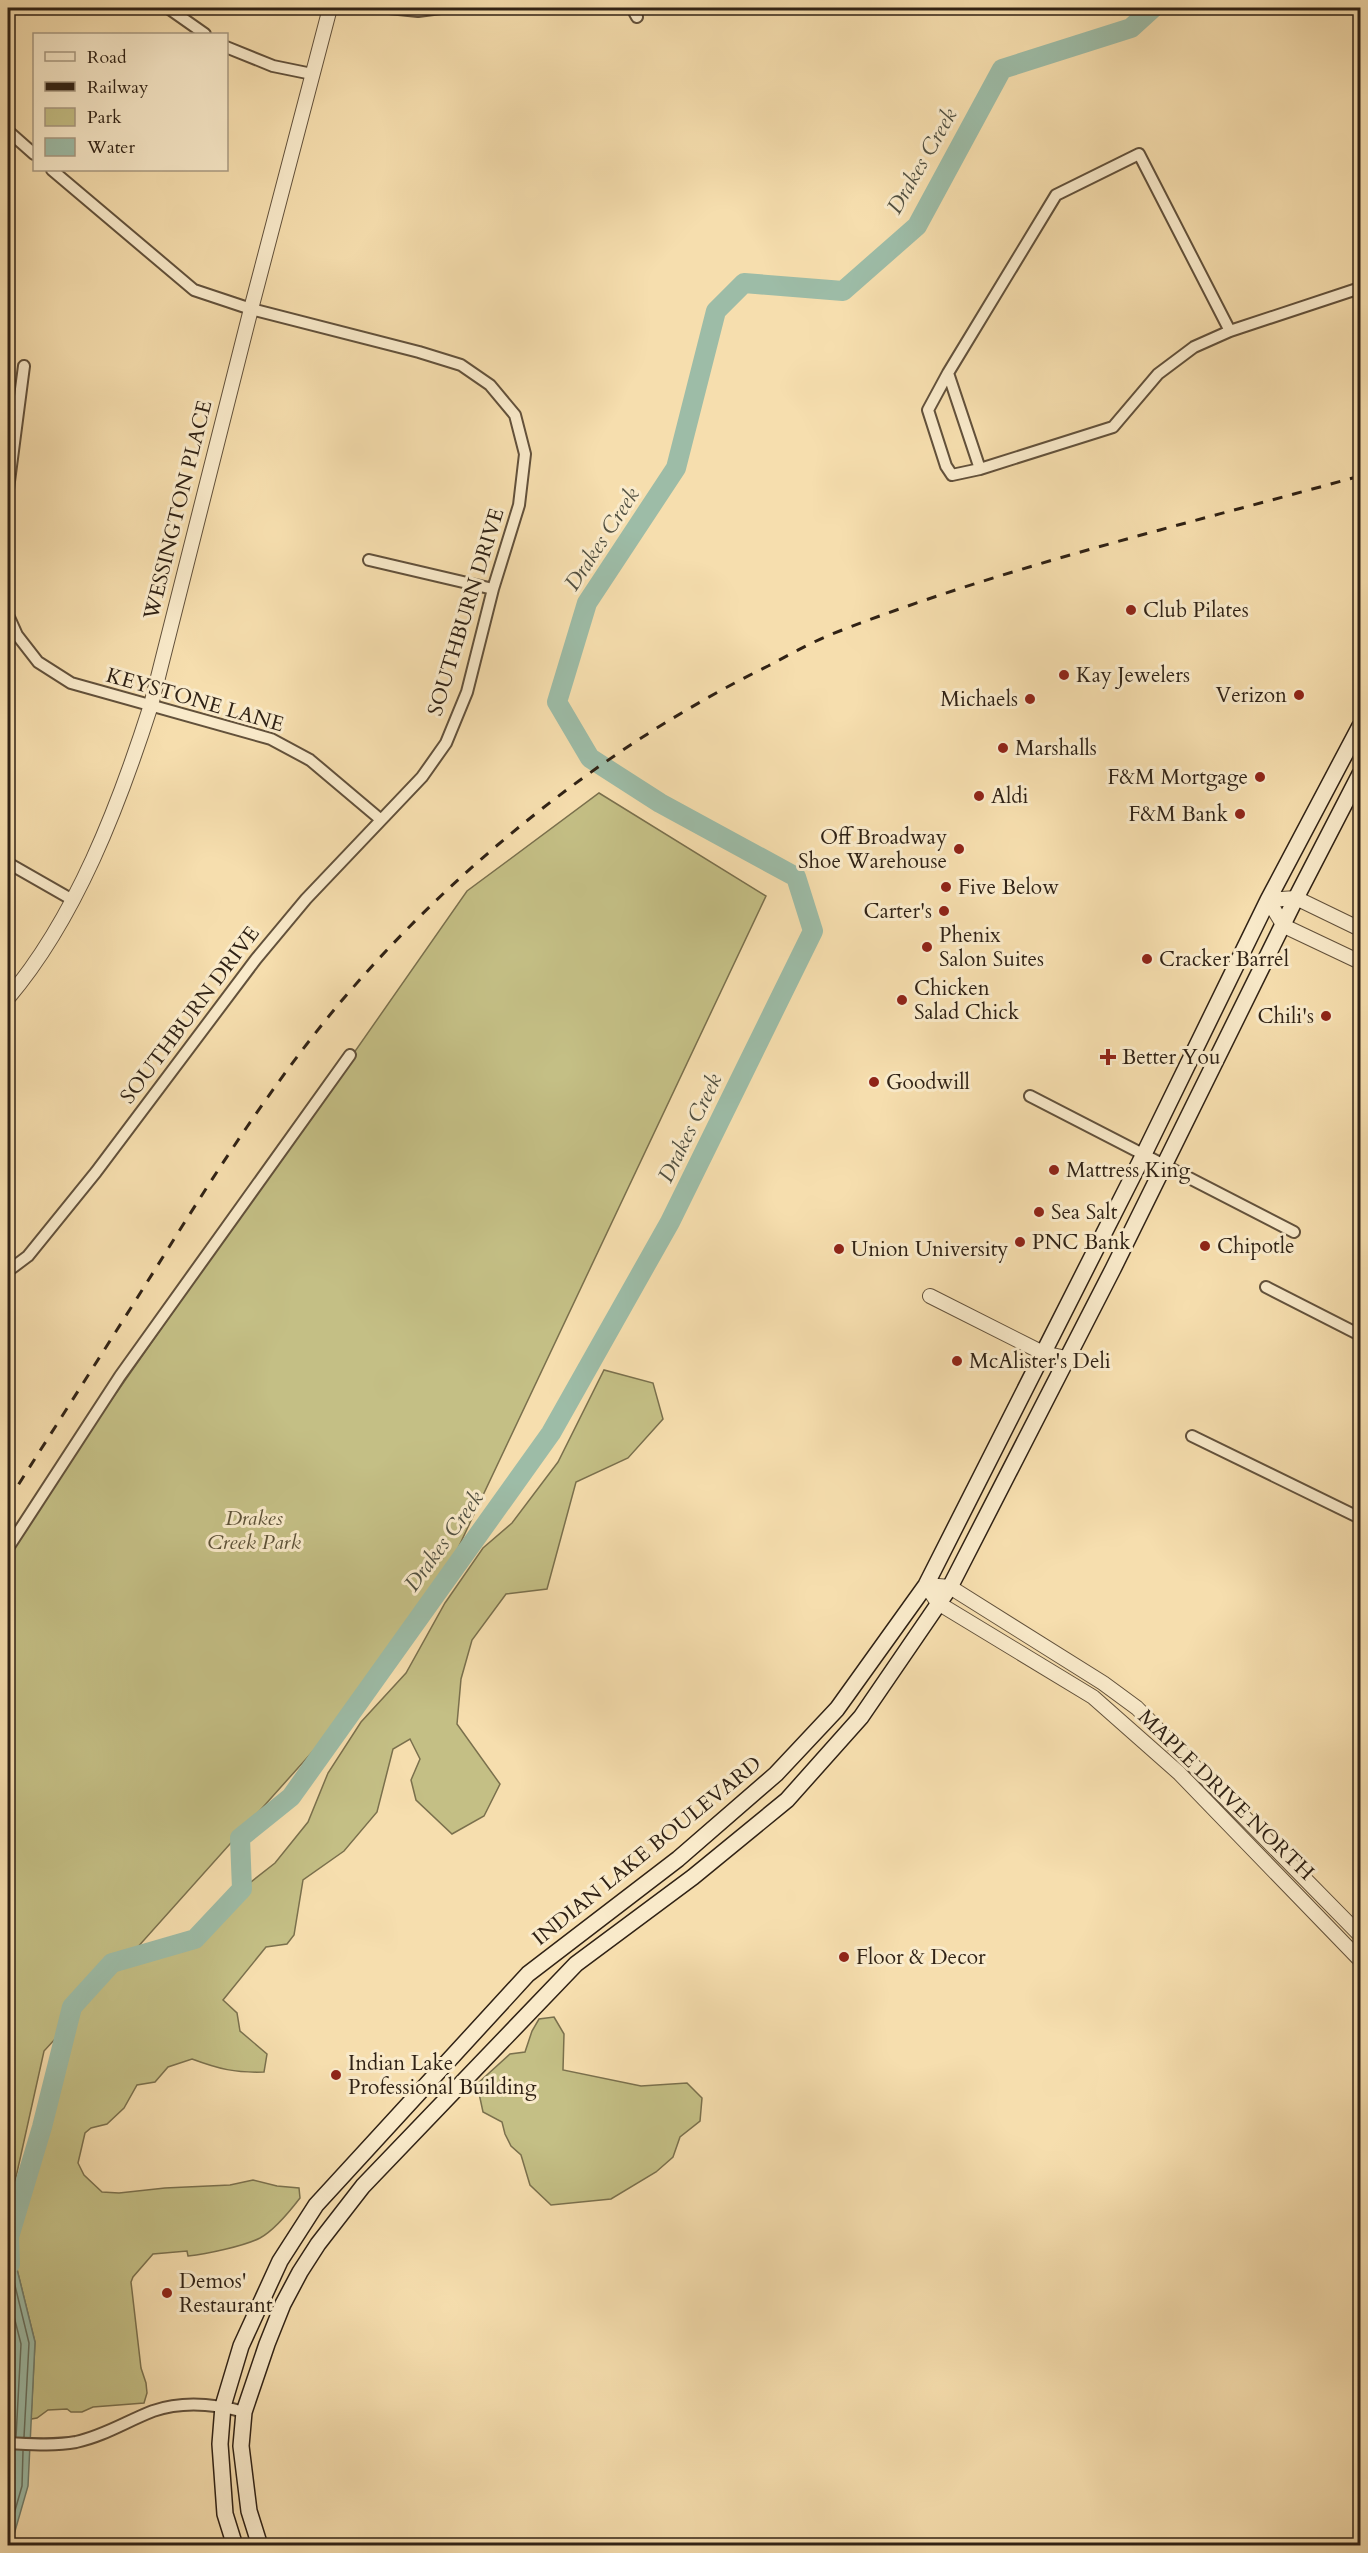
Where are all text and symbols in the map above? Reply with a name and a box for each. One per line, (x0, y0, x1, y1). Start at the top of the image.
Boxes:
legend (33, 33, 228, 171)
text: Road (87, 45, 127, 70)
text: Railway (87, 75, 149, 100)
water label: Drakes Creek (880, 102, 964, 219)
text: Park (87, 105, 122, 130)
text: Water (86, 135, 136, 160)
street label: WESSINGTON PLACE (136, 397, 219, 624)
water label: Drakes Creek (557, 481, 647, 596)
street label: SOUTHBURN DRIVE (421, 505, 511, 719)
place label: Club Pilates (1143, 596, 1249, 625)
marker: Club Pilates (1124, 603, 1138, 617)
street label: KEYSTONE LANE (103, 661, 287, 739)
place label: Kay Jewelers (1076, 661, 1190, 690)
marker: Kay Jewelers (1057, 668, 1071, 682)
place label: Verizon (1216, 681, 1287, 710)
place label: Michaels (940, 685, 1018, 714)
marker: Verizon (1292, 688, 1306, 702)
marker: Michaels (1023, 692, 1037, 706)
place label: Marshalls (1015, 734, 1097, 763)
marker: Marshalls (996, 741, 1010, 755)
place label: F&M Mortgage (1107, 763, 1248, 792)
marker: F&M Mortgage (1253, 770, 1267, 784)
place label: Aldi (991, 782, 1028, 811)
marker: Aldi (972, 789, 986, 803)
place label: F&M Bank (1128, 800, 1229, 829)
marker: F&M Bank (1233, 807, 1247, 821)
place label: Off Broadway Shoe Warehouse (798, 823, 947, 876)
marker: Off Broadway Shoe Warehouse (952, 842, 966, 856)
place label: Five Below (958, 873, 1059, 902)
marker: Five Below (939, 880, 953, 894)
place label: Carter's (864, 897, 932, 926)
marker: Carter's (937, 904, 951, 918)
street label: SOUTHBURN DRIVE (114, 920, 266, 1110)
place label: Phenix Salon Suites (939, 921, 1044, 974)
marker: Phenix Salon Suites (920, 940, 934, 954)
place label: Cracker Barrel (1159, 945, 1289, 974)
marker: Cracker Barrel (1140, 952, 1154, 966)
place label: Chicken Salad Chick (914, 974, 1020, 1027)
marker: Chicken Salad Chick (895, 993, 909, 1007)
place label: Chili's (1257, 1002, 1314, 1031)
marker: Chili's (1319, 1009, 1333, 1023)
place label: Better You (1122, 1043, 1220, 1072)
marker: Better You (1099, 1048, 1117, 1066)
water label: Drakes Creek (651, 1068, 729, 1187)
place label: Goodwill (886, 1068, 970, 1097)
marker: Goodwill (867, 1075, 881, 1089)
place label: Mattress King (1066, 1156, 1190, 1185)
marker: Mattress King (1047, 1163, 1061, 1177)
place label: Sea Salt (1051, 1198, 1118, 1227)
marker: Sea Salt (1032, 1205, 1046, 1219)
place label: PNC Bank (1032, 1228, 1131, 1257)
place label: Chipotle (1217, 1232, 1295, 1261)
place label: Union University (851, 1235, 1008, 1264)
marker: PNC Bank (1013, 1235, 1027, 1249)
marker: Chipotle (1198, 1239, 1212, 1253)
marker: Union University (832, 1242, 846, 1256)
place label: McAlister's Deli (969, 1347, 1111, 1376)
marker: McAlister's Deli (950, 1354, 964, 1368)
water label: Drakes Creek (397, 1485, 491, 1597)
park label: Drakes Creek Park (207, 1504, 301, 1557)
street label: MAPLE DRIVE NORTH (1131, 1703, 1321, 1887)
street label: INDIAN LAKE BOULEVARD (526, 1749, 768, 1953)
place label: Floor & Decor (856, 1943, 986, 1972)
marker: Floor & Decor (837, 1950, 851, 1964)
place label: Indian Lake Professional Building (348, 2049, 537, 2102)
marker: Indian Lake Professional Building (329, 2068, 343, 2082)
place label: Demos' Restaurant (179, 2267, 273, 2320)
marker: Demos' Restaurant (160, 2286, 174, 2300)

